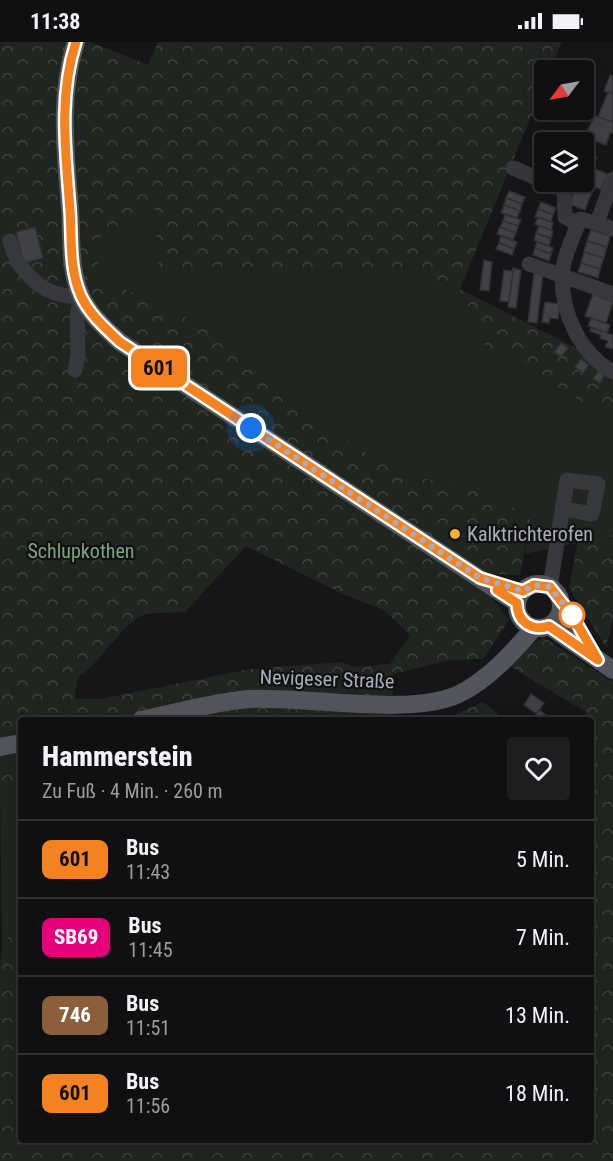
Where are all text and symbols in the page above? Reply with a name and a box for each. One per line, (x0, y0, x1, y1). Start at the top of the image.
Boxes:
text: 11:38 (30, 9, 81, 34)
north arrow (534, 60, 594, 120)
map controls (534, 60, 594, 192)
button: layers (534, 132, 594, 192)
line badge: 601 (124, 348, 194, 388)
text: 601 (143, 356, 175, 380)
your location (236, 413, 266, 443)
place label: Kalktrichterofen (467, 522, 593, 546)
marker: Kalktrichterofen (448, 527, 462, 541)
park label: Schlupkothen (27, 539, 135, 563)
unlabelled marker (559, 602, 585, 628)
street label: Nevigeser Straße (259, 665, 395, 693)
button: heart (507, 737, 570, 800)
text: Hammerstein (42, 740, 192, 773)
text: Zu Fuß · 4 Min. · 260 m (42, 779, 223, 803)
text: Bus (126, 835, 159, 860)
text: 601 (59, 847, 91, 871)
text: 5 Min. (516, 847, 570, 872)
text: 11:43 (126, 860, 170, 884)
text: Bus (128, 913, 162, 938)
text: SB69 (54, 925, 98, 949)
text: 7 Min. (516, 925, 570, 950)
text: 11:45 (128, 938, 173, 962)
text: Bus (126, 991, 159, 1016)
text: 746 (59, 1003, 91, 1027)
text: 13 Min. (505, 1003, 570, 1028)
text: 11:51 (126, 1016, 170, 1040)
text: Bus (126, 1069, 159, 1094)
text: 601 (59, 1081, 91, 1105)
text: 18 Min. (505, 1081, 570, 1106)
text: 11:56 (126, 1094, 170, 1118)

